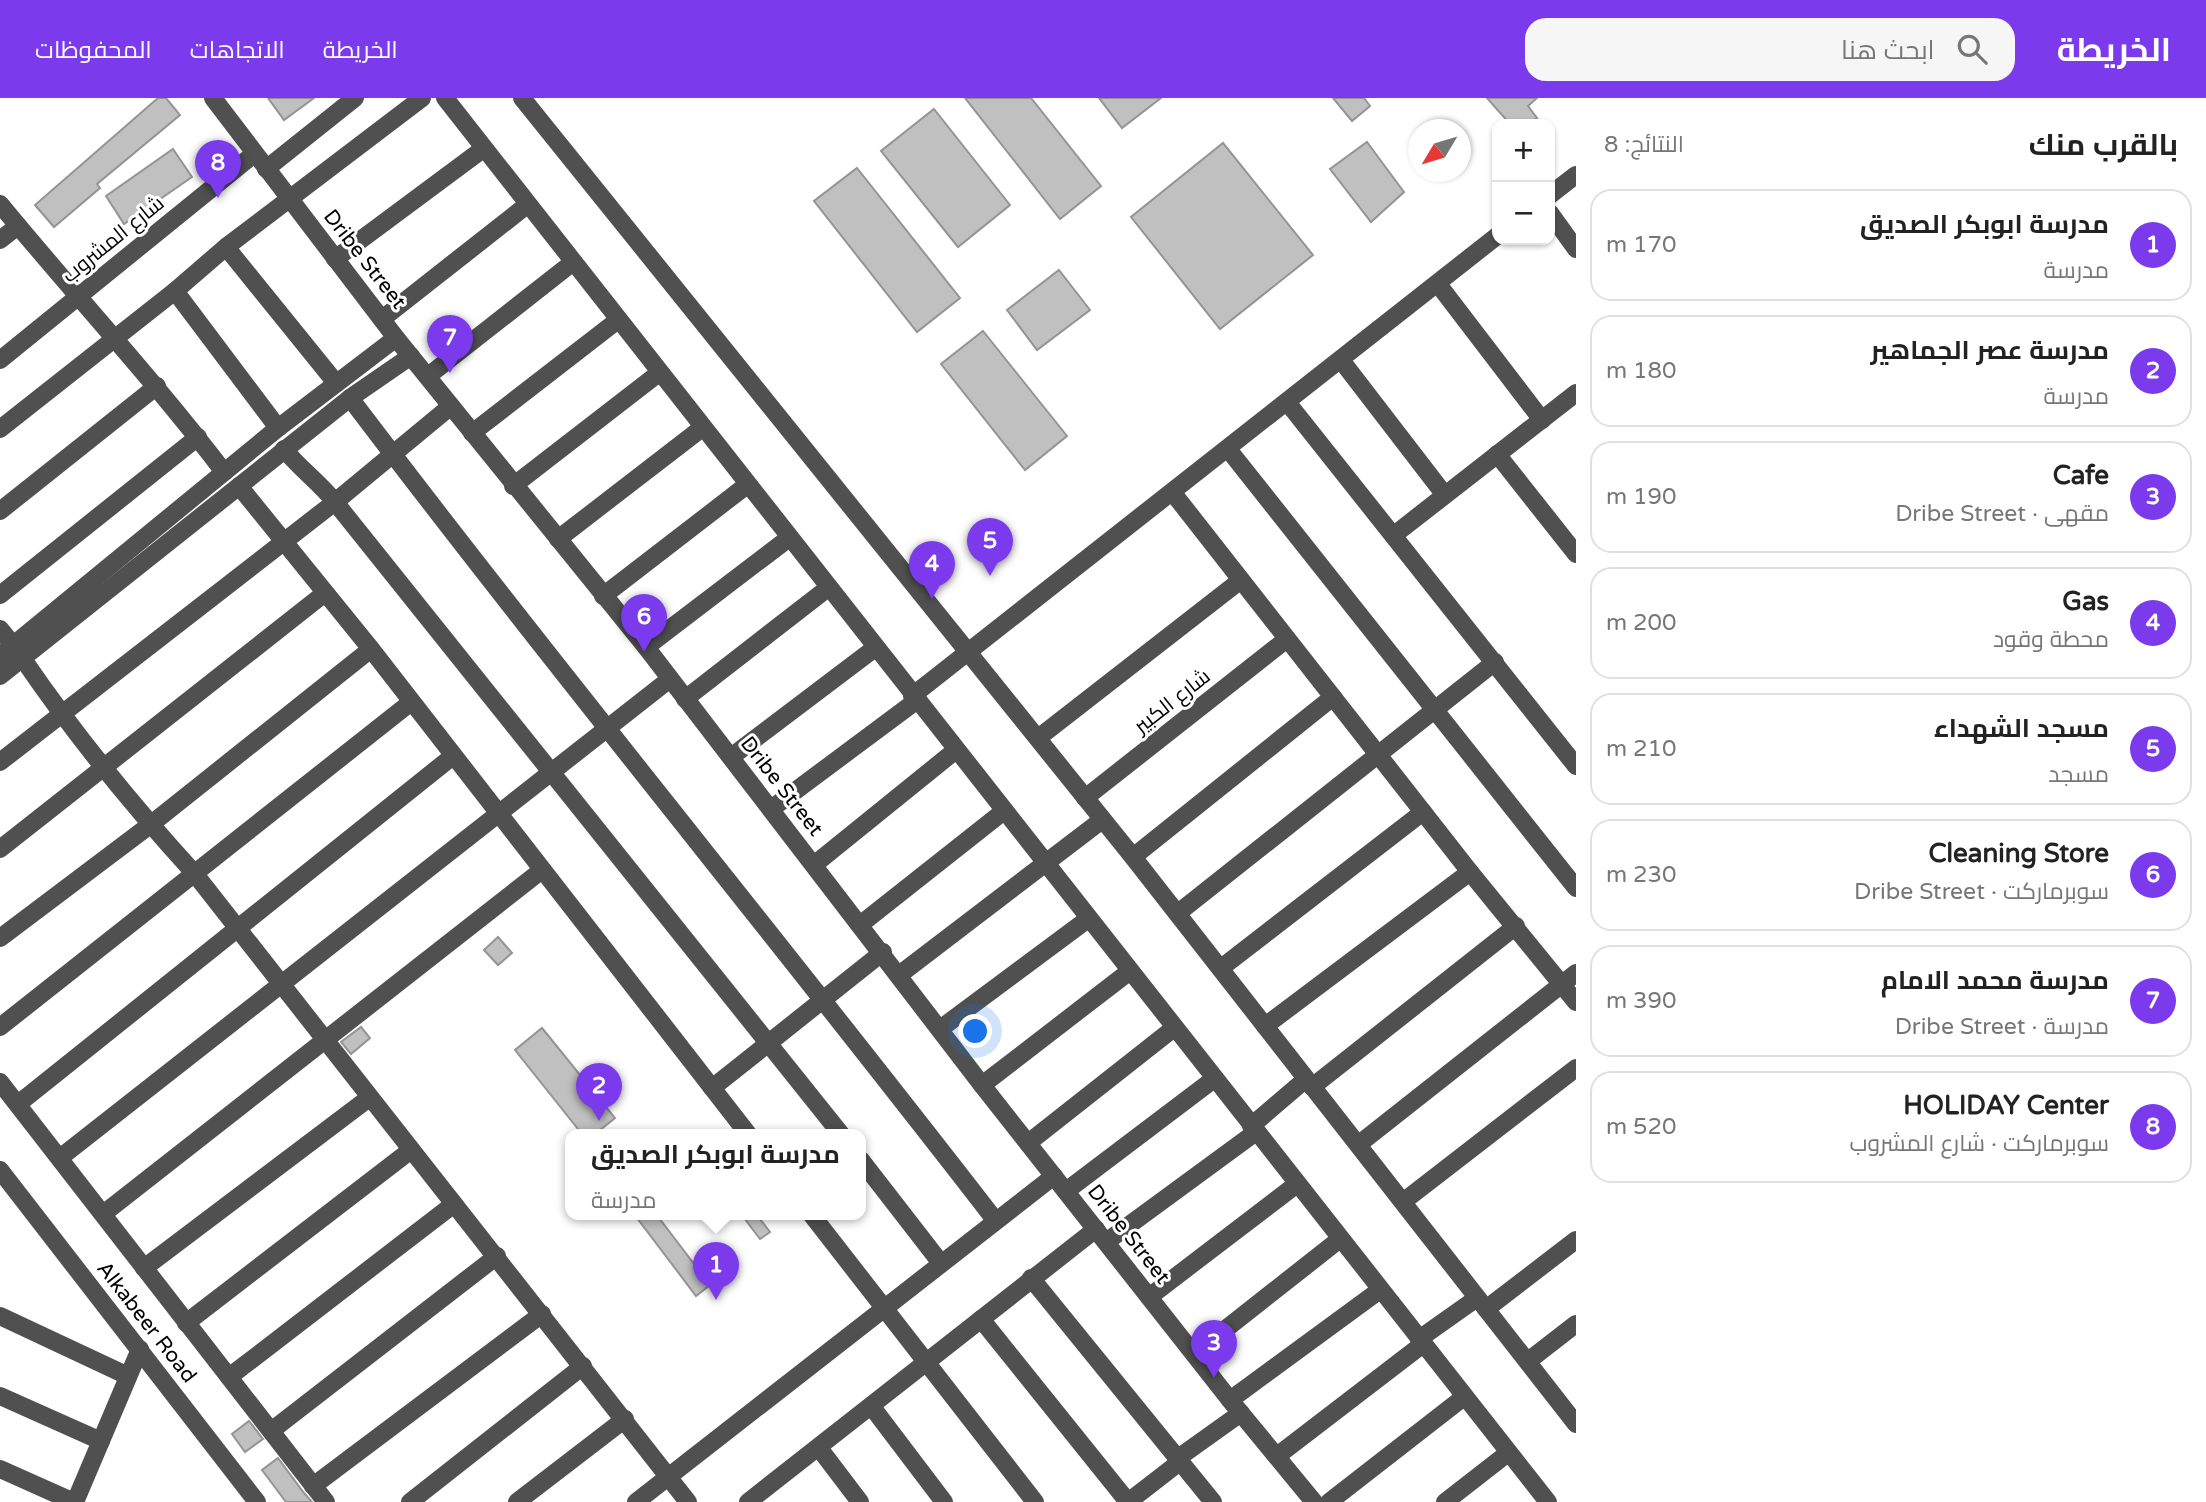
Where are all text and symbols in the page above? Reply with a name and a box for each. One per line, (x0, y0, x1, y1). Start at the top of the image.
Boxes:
search box (1525, 18, 2015, 81)
icon: search (1953, 30, 1991, 68)
text: الخريطة (2057, 31, 2171, 70)
text: ابحث هنا (1841, 35, 1935, 66)
text: المحفوظات (35, 36, 152, 65)
text: الاتجاهات (190, 36, 285, 65)
text: الخريطة (323, 36, 398, 65)
north arrow (1408, 119, 1471, 182)
map controls (1492, 119, 1555, 245)
button: + (1492, 119, 1555, 182)
text: بالقرب منك (2029, 127, 2178, 164)
text: النتائج: 8 (1604, 131, 1684, 159)
pin: 8 (195, 140, 241, 198)
button: − (1492, 182, 1555, 245)
street label: شارع المشروب (57, 191, 170, 289)
street label: Dribe Street (318, 205, 411, 314)
text: مدرسة ابوبكر الصديق (1860, 209, 2109, 240)
text: 170 m (1606, 231, 1676, 259)
text: 1 (2146, 231, 2160, 259)
text: مدرسة (2044, 257, 2109, 285)
pin: 7 (427, 315, 473, 373)
text: مدرسة عصر الجماهير (1871, 335, 2109, 366)
text: 180 m (1606, 357, 1676, 385)
text: 2 (2146, 357, 2160, 385)
text: مدرسة (2044, 383, 2109, 411)
text: Cafe (2053, 460, 2109, 491)
text: 190 m (1606, 483, 1676, 511)
text: 3 (2146, 483, 2160, 511)
text: مقهى · Dribe Street (1895, 500, 2109, 528)
pin: 5 (967, 518, 1013, 576)
pin: 4 (909, 541, 955, 599)
text: Gas (2062, 586, 2109, 617)
pin: 6 (621, 594, 667, 652)
text: 200 m (1606, 609, 1676, 637)
text: 4 (2146, 609, 2160, 637)
text: محطة وقود (1993, 626, 2109, 654)
street label: شارع الكبير (1128, 664, 1216, 740)
text: مسجد الشهداء (1934, 713, 2109, 744)
street label: Dribe Street (735, 732, 828, 841)
text: 210 m (1606, 735, 1676, 763)
text: 5 (2146, 735, 2160, 763)
text: مسجد (2048, 761, 2109, 789)
text: Cleaning Store (1929, 838, 2109, 869)
text: 230 m (1606, 861, 1676, 889)
text: 6 (2146, 861, 2160, 889)
text: سوبرماركت · Dribe Street (1854, 878, 2109, 906)
text: مدرسة محمد الامام (1881, 965, 2109, 996)
text: 390 m (1606, 987, 1676, 1015)
text: 7 (2146, 987, 2160, 1015)
text: مدرسة · Dribe Street (1895, 1013, 2109, 1041)
your location (958, 1014, 992, 1048)
pin: 2 (576, 1063, 622, 1121)
text: HOLIDAY Center (1903, 1090, 2109, 1121)
text: 520 m (1606, 1113, 1676, 1141)
text: 8 (2146, 1113, 2160, 1141)
popup (565, 1129, 866, 1220)
text: سوبرماركت · شارع المشروب (1849, 1130, 2109, 1158)
text: مدرسة ابوبكر الصديق (591, 1139, 840, 1170)
street label: Dribe Street (1082, 1180, 1175, 1289)
text: مدرسة (591, 1187, 656, 1215)
pin: 1 (693, 1242, 739, 1300)
street label: Alkabeer Road (91, 1257, 202, 1388)
pin: 3 (1191, 1320, 1237, 1378)

